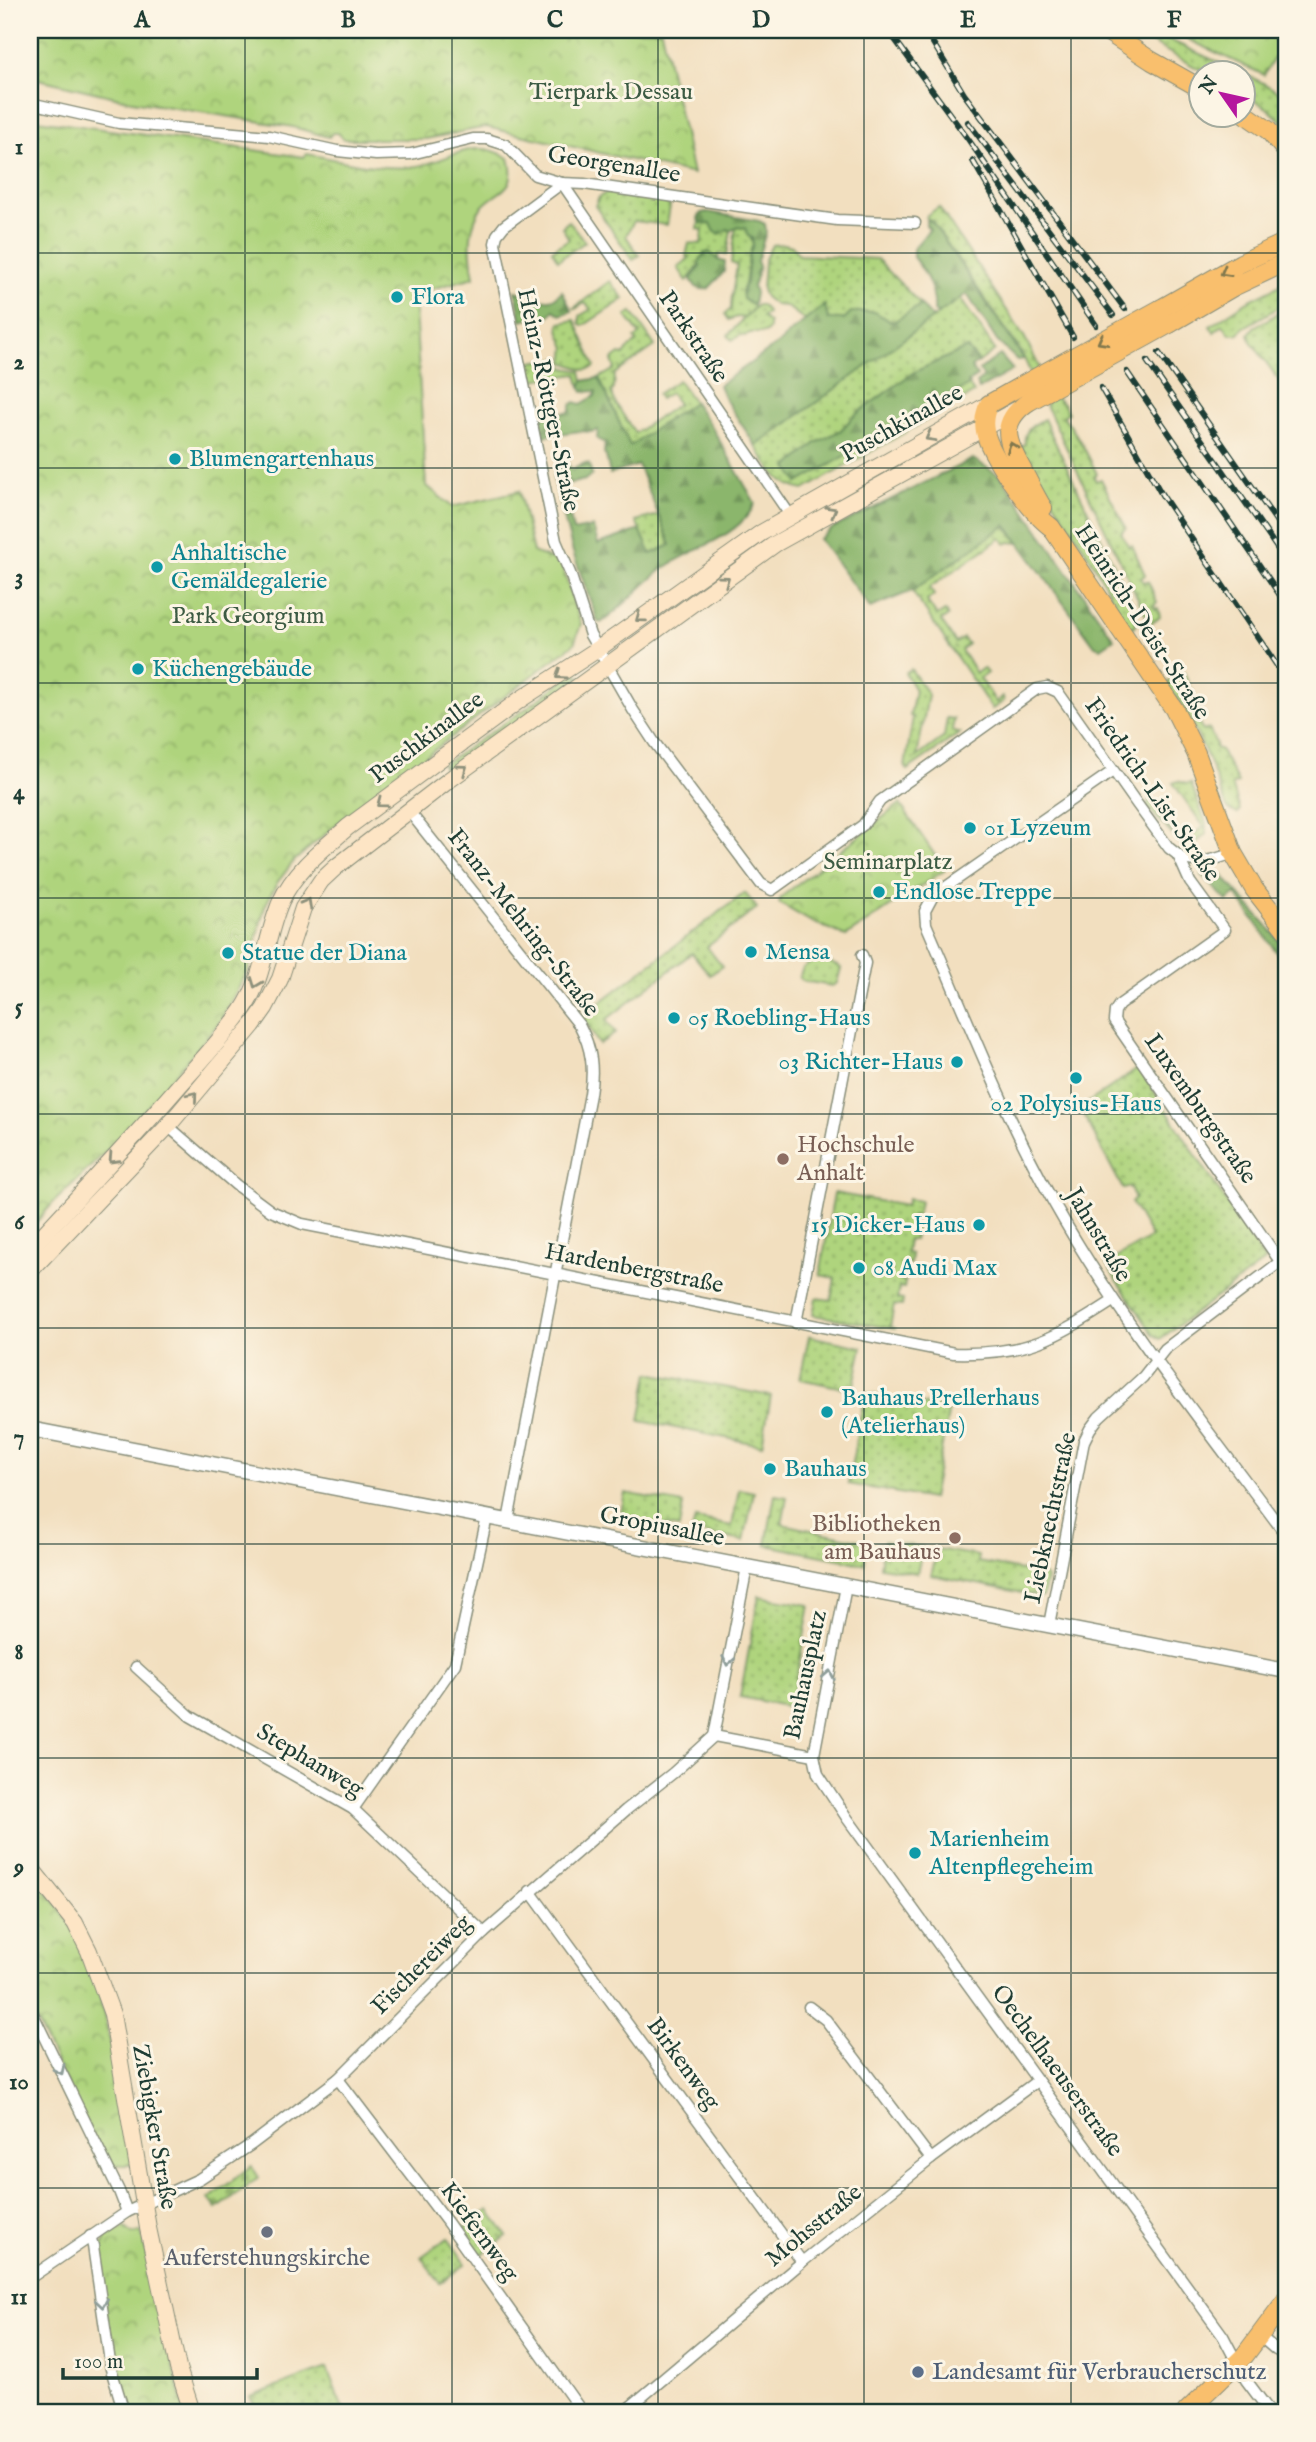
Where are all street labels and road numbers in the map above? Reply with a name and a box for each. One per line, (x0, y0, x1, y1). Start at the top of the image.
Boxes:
street label: Georgenallee (545, 139, 683, 191)
street label: Parkstraße (651, 285, 735, 389)
street label: Heinz-Röttger-Straße (509, 286, 587, 514)
street label: Puschkinallee (835, 378, 969, 470)
street label: Heinrich-Deist-Straße (1067, 518, 1217, 726)
street label: Puschkinallee (364, 685, 490, 791)
street label: Friedrich-List-Straße (1077, 692, 1227, 888)
street label: Franz-Mehring-Straße (440, 823, 606, 1023)
street label: Luxemburgstraße (1137, 1028, 1263, 1190)
street label: Jahnstraße (1056, 1180, 1138, 1288)
street label: Hardenbergstraße (542, 1236, 726, 1302)
street label: Liebknechtstraße (1018, 1430, 1084, 1606)
street label: Gropiusallee (597, 1500, 727, 1554)
street label: Bauhausplatz (777, 1607, 835, 1743)
street label: Stephanweg (251, 1717, 370, 1806)
street label: Fischereiweg (365, 1907, 480, 2022)
street label: Oechelhaeuserstraße (984, 1979, 1130, 2163)
street label: Birkenweg (639, 2012, 728, 2117)
street label: Ziebigker Straße (124, 2042, 184, 2212)
street label: Kiefernweg (433, 2176, 526, 2289)
street label: Mohsstraße (759, 2178, 869, 2274)

